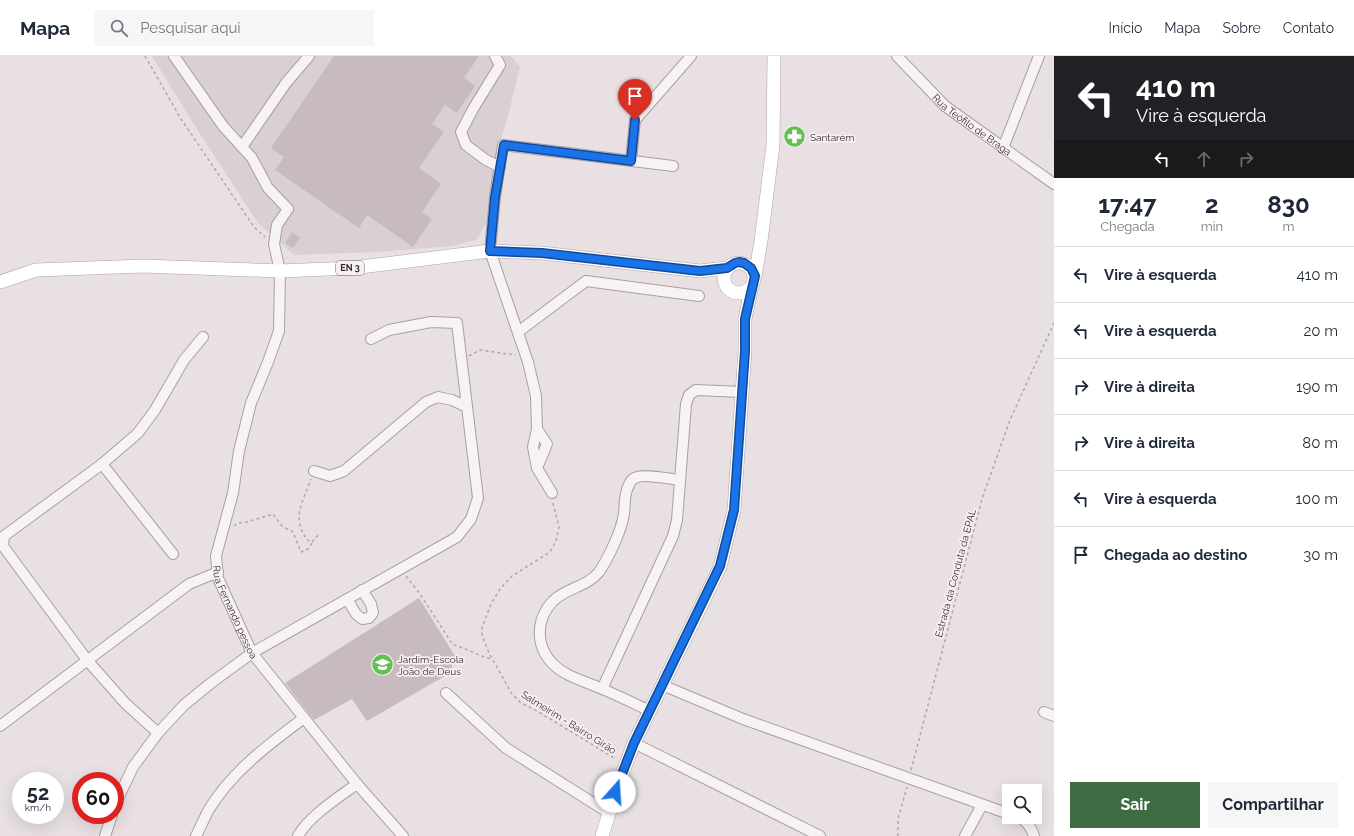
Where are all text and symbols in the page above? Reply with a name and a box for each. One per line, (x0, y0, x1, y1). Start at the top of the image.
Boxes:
search box (94, 10, 374, 46)
text: Mapa (20, 17, 70, 39)
icon: search (108, 17, 130, 39)
text: Pesquisar aqui (140, 19, 241, 37)
text: Início (1109, 20, 1142, 36)
text: Mapa (1164, 20, 1200, 36)
text: Sobre (1222, 20, 1261, 36)
text: Contato (1283, 20, 1334, 36)
text: 410 m (1136, 71, 1216, 104)
icon: left (1070, 72, 1122, 124)
pin (618, 79, 652, 120)
icon: arrive (624, 85, 646, 107)
street label: Rua Teófilo de Braga (930, 92, 1013, 158)
text: Vire à esquerda (1136, 105, 1266, 126)
pharmacy icon: Santarém (781, 124, 807, 150)
place label: Santarém (810, 132, 855, 143)
icon: left (1151, 148, 1173, 170)
icon: ahead (1193, 148, 1215, 170)
icon: right (1235, 148, 1257, 170)
text: 17:47 (1098, 190, 1157, 219)
text: 2 (1205, 190, 1219, 219)
text: 830 (1267, 190, 1310, 219)
text: Chegada (1100, 219, 1155, 234)
text: min (1201, 219, 1223, 234)
text: m (1283, 219, 1295, 234)
road number: EN 3 (336, 261, 364, 275)
icon: left (1070, 264, 1092, 286)
text: Vire à esquerda (1104, 266, 1217, 284)
text: 410 m (1297, 266, 1338, 284)
icon: left (1070, 320, 1092, 342)
text: Vire à esquerda (1104, 322, 1217, 340)
text: 20 m (1303, 322, 1338, 340)
icon: right (1070, 376, 1092, 398)
text: Vire à direita (1104, 378, 1195, 396)
text: 190 m (1296, 378, 1338, 396)
icon: right (1070, 432, 1092, 454)
text: Vire à direita (1104, 434, 1195, 452)
text: 80 m (1302, 434, 1338, 452)
icon: left (1070, 488, 1092, 510)
text: Vire à esquerda (1104, 490, 1217, 508)
text: 100 m (1296, 490, 1338, 508)
street label: Estrada da Conduta da EPAL (933, 508, 978, 639)
icon: arrive (1070, 544, 1092, 566)
text: Chegada ao destino (1104, 546, 1247, 564)
text: 30 m (1303, 546, 1338, 564)
street label: Rua Fernando pessoa (211, 565, 259, 661)
school or university icon: Jardim-Escola João de Deus (370, 652, 396, 678)
place label: Jardim-Escola João de Deus (398, 654, 464, 677)
street label: Salmeirim - Bairro Girão (519, 689, 618, 756)
position arrow (594, 771, 636, 813)
speed limit sign: 60 (72, 772, 124, 824)
text: 52 (27, 781, 49, 805)
button: Sair (1070, 782, 1200, 828)
button: Compartilhar (1208, 782, 1338, 828)
map controls (1002, 784, 1042, 824)
button: search (1002, 784, 1042, 824)
text: km/h (25, 802, 51, 813)

